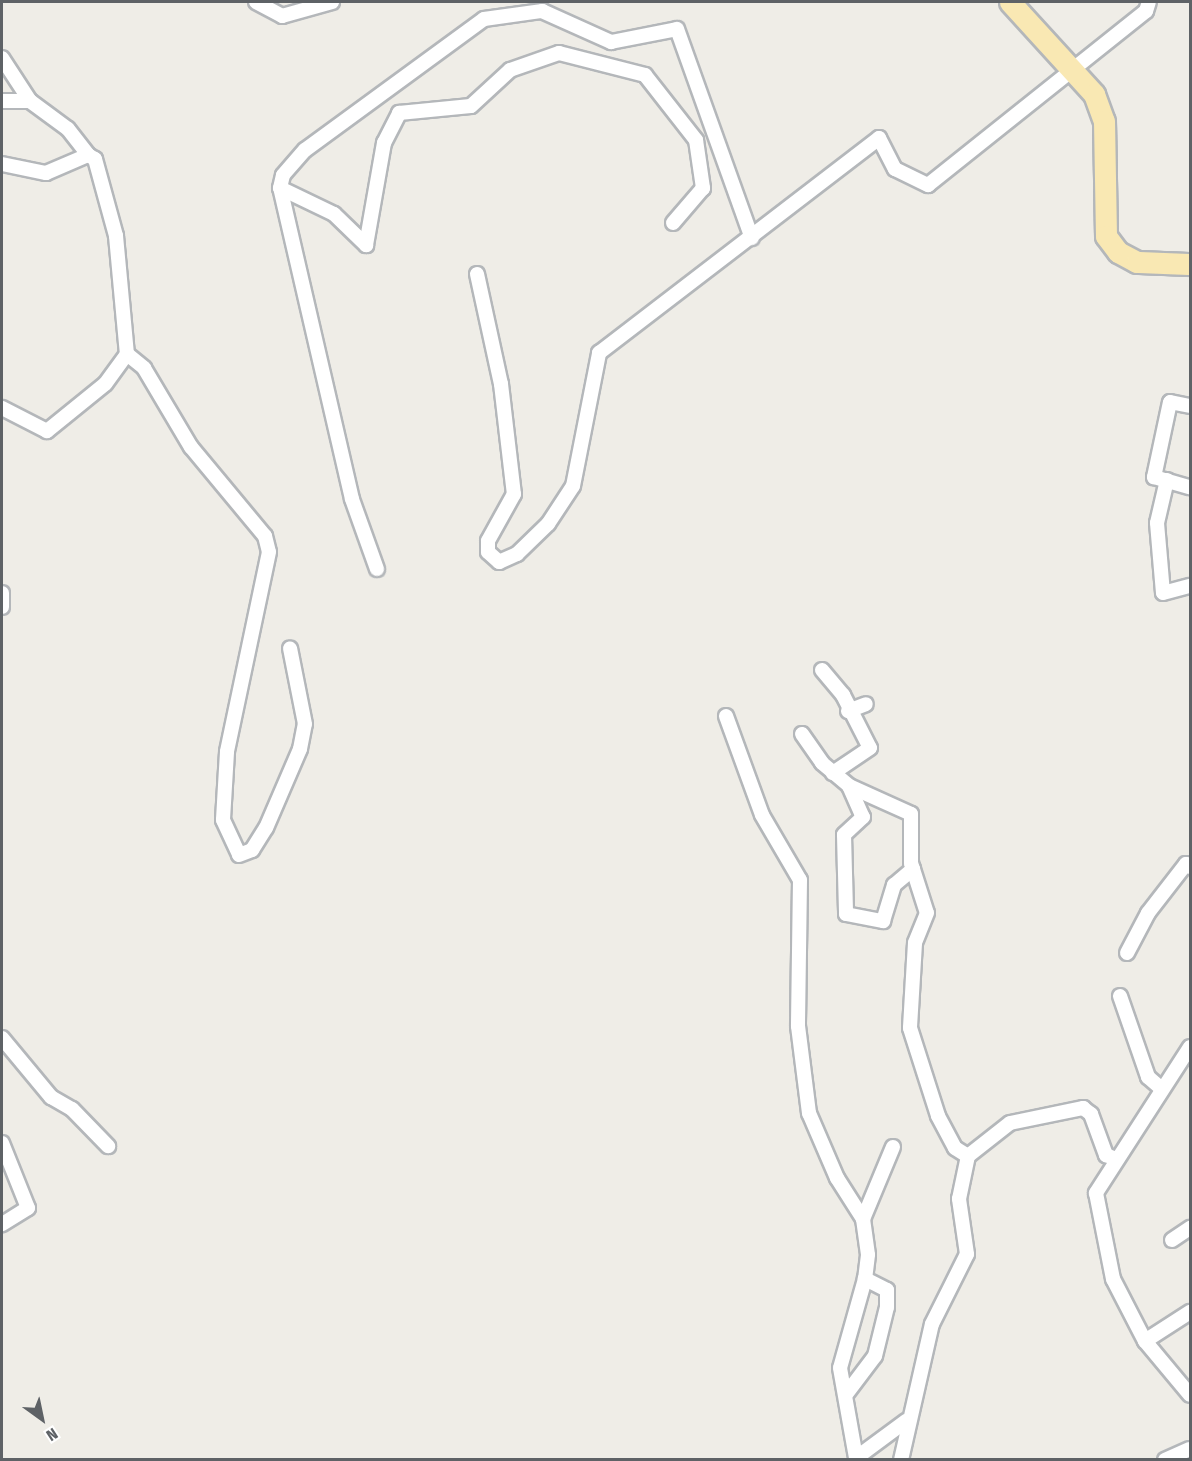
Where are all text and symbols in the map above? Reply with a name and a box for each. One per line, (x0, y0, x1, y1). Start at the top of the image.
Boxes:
north arrow (12, 1389, 72, 1449)
text: N (43, 1424, 61, 1445)

